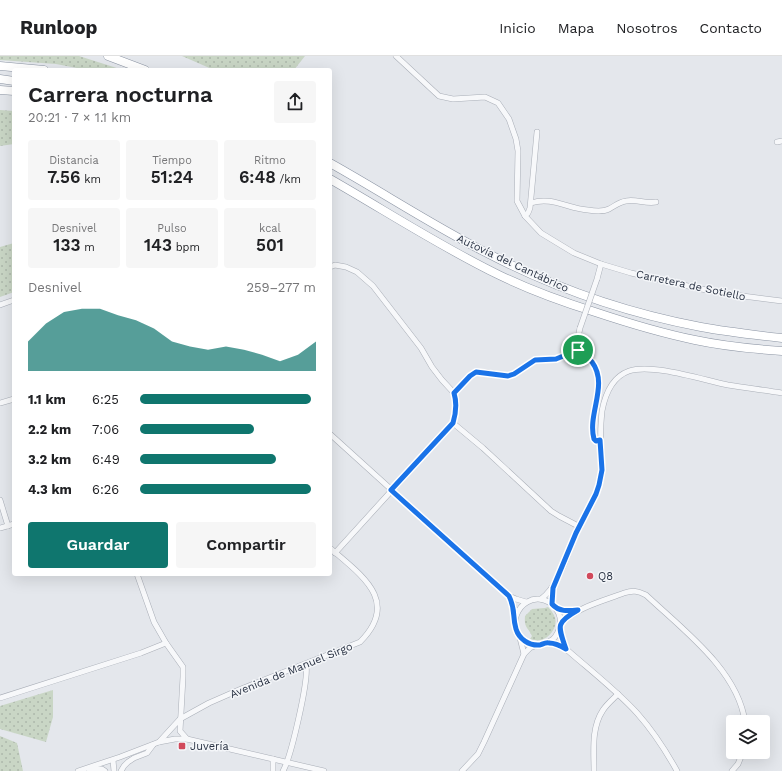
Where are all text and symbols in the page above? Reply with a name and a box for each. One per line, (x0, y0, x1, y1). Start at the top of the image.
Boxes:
text: Runloop (20, 16, 97, 39)
text: Inicio (499, 20, 536, 36)
text: Mapa (558, 20, 594, 36)
text: Nosotros (616, 20, 678, 36)
text: Contacto (700, 20, 762, 36)
button: share (274, 81, 316, 123)
text: Carrera nocturna (28, 82, 213, 107)
text: 20:21 · 7 × 1.1 km (28, 110, 131, 125)
text: Distancia (49, 154, 99, 167)
text: Tiempo (152, 154, 192, 167)
text: Ritmo (254, 154, 286, 167)
text: 7.56 (47, 167, 80, 187)
text: 51:24 (151, 167, 193, 187)
text: 6:48 (239, 167, 276, 187)
text: km (80, 173, 101, 186)
text: /km (276, 173, 301, 186)
text: Desnivel (51, 222, 97, 235)
text: Pulso (157, 222, 187, 235)
text: kcal (259, 222, 281, 235)
street label: Autovía del Cantábrico (455, 232, 571, 295)
text: 133 (53, 235, 80, 255)
text: 143 (144, 235, 172, 255)
text: 501 (256, 235, 284, 255)
text: m (80, 241, 95, 254)
text: bpm (172, 241, 200, 254)
street label: Carretera de Sotiello (635, 268, 747, 303)
text: Desnivel (28, 280, 81, 295)
text: 259–277 m (246, 280, 316, 295)
pin (561, 333, 595, 367)
icon: arrive (567, 339, 589, 361)
text: 1.1 km (28, 392, 66, 407)
text: 6:25 (92, 392, 119, 407)
text: 2.2 km (28, 422, 71, 437)
text: 7:06 (92, 422, 119, 437)
text: 3.2 km (28, 452, 71, 467)
text: 6:49 (92, 452, 120, 467)
text: 4.3 km (28, 482, 72, 497)
text: 6:26 (92, 482, 119, 497)
button: Guardar (28, 522, 168, 568)
button: Compartir (176, 522, 316, 568)
place label: Q8 (598, 570, 613, 583)
marker: Q8 (585, 571, 595, 581)
street label: Avenida de Manuel Sirgo (228, 640, 354, 701)
map controls (726, 715, 770, 759)
button: layers (726, 715, 770, 759)
place label: Juvería (190, 740, 229, 753)
marker: Juvería (177, 741, 187, 751)

